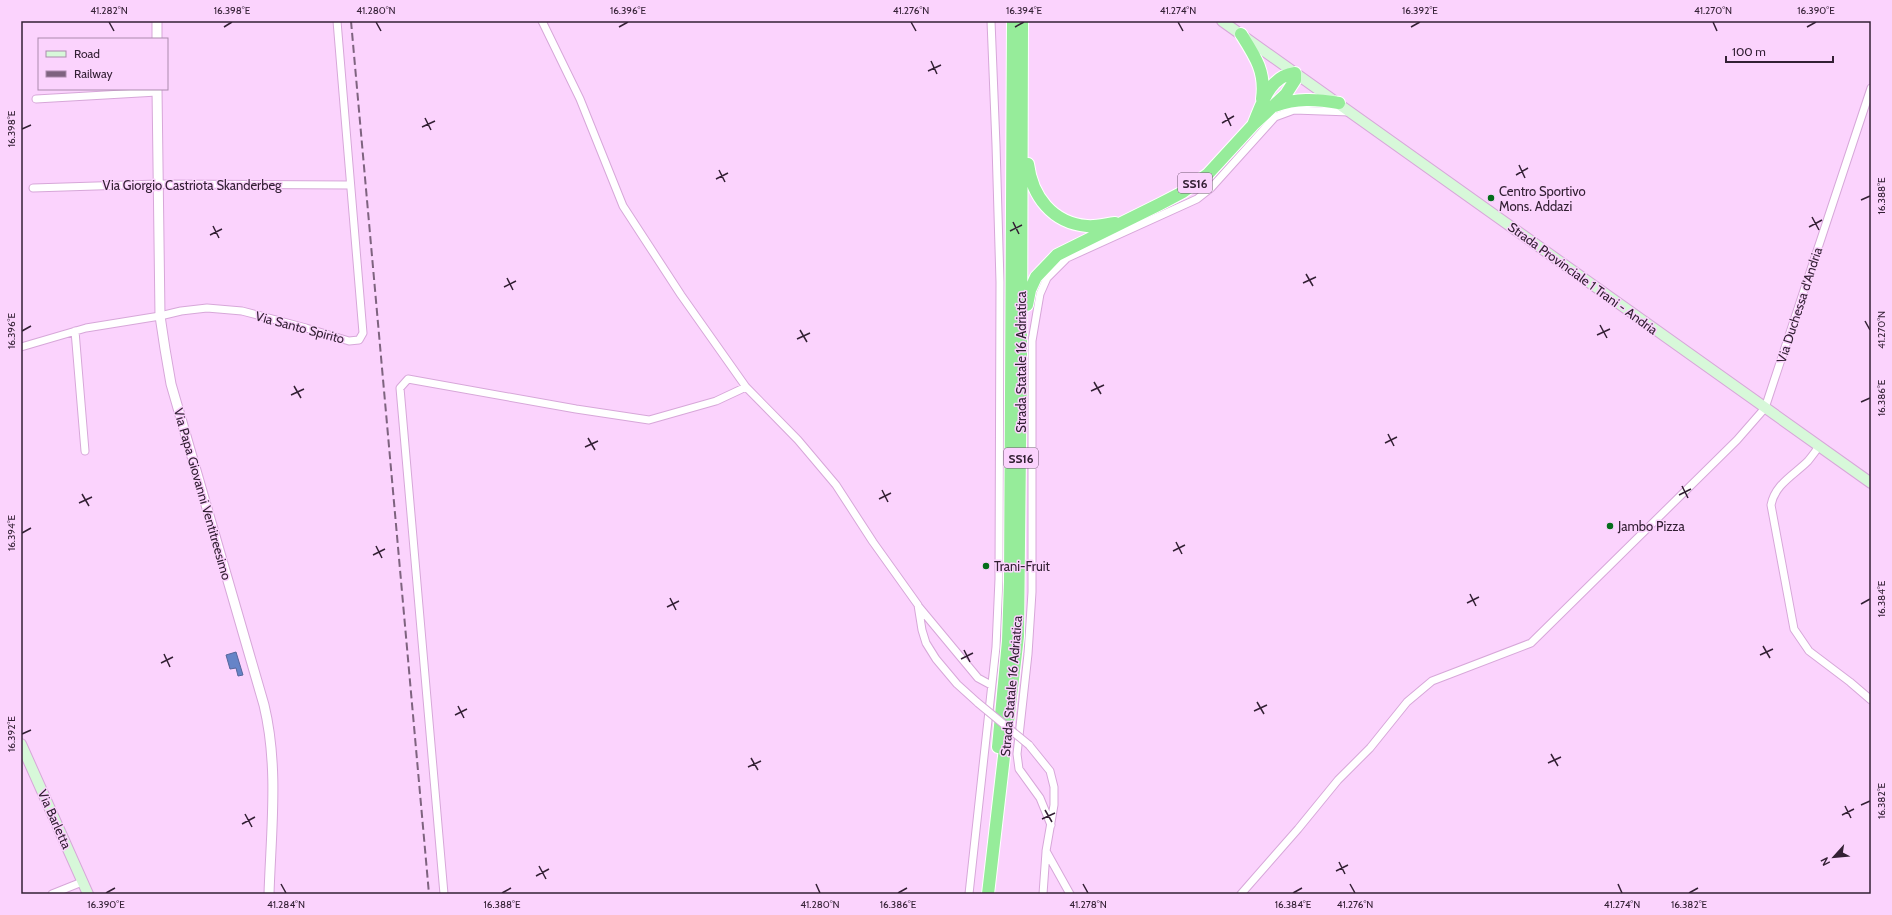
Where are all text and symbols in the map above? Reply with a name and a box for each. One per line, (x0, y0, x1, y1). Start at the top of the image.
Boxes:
text: 41.282°N (90, 4, 128, 17)
text: 16.398°E (214, 4, 251, 17)
text: 41.280°N (356, 4, 396, 17)
text: 16.396°E (610, 4, 647, 17)
text: 41.276°N (893, 4, 929, 17)
text: 16.394°E (1006, 4, 1043, 17)
text: 41.274°N (1160, 4, 1196, 17)
text: 16.392°E (1402, 4, 1438, 17)
text: 41.270°N (1694, 4, 1732, 17)
text: 16.390°E (1797, 4, 1835, 17)
legend (38, 38, 168, 90)
scale bar (1726, 38, 1833, 64)
text: 100 m (1732, 44, 1766, 59)
text: Road (74, 46, 100, 61)
text: Railway (74, 66, 112, 81)
text: 16.398°E (5, 110, 18, 147)
road number: SS16 (1178, 173, 1212, 193)
street label: Via Giorgio Castriota Skanderbeg (102, 177, 282, 193)
text: 16.388°E (1875, 177, 1888, 215)
place label: Centro Sportivo Mons. Addazi (1499, 183, 1586, 214)
marker: Centro Sportivo Mons. Addazi (1486, 193, 1496, 203)
street label: Strada Provinciale 1 Trani - Andria (1505, 218, 1661, 338)
street label: Via Duchessa d'Andria (1773, 244, 1825, 365)
street label: Strada Statale 16 Adriatica (1013, 291, 1029, 433)
street label: Via Santo Spirito (254, 307, 346, 347)
text: 41.270°N (1875, 311, 1888, 349)
text: 16.396°E (5, 312, 18, 349)
text: 16.386°E (1875, 379, 1888, 416)
street label: Via Papa Giovanni Ventitreesimo (171, 406, 235, 582)
road number: SS16 (1004, 448, 1038, 468)
text: 16.394°E (5, 514, 18, 551)
place label: Jambo Pizza (1617, 518, 1685, 534)
marker: Jambo Pizza (1605, 521, 1615, 531)
place label: Trani-Fruit (994, 558, 1050, 574)
marker: Trani-Fruit (981, 561, 991, 571)
text: 16.384°E (1875, 580, 1888, 617)
street label: Strada Statale 16 Adriatica (997, 614, 1025, 757)
text: 16.392°E (5, 716, 18, 752)
text: 16.382°E (1875, 782, 1888, 819)
street label: Via Barletta (35, 787, 75, 852)
north arrow (1814, 837, 1854, 877)
text: N (1817, 855, 1833, 868)
text: 16.390°E (87, 898, 125, 911)
text: 41.284°N (267, 898, 305, 911)
text: 16.388°E (483, 898, 521, 911)
text: 41.280°N (800, 898, 840, 911)
text: 16.386°E (880, 898, 917, 911)
text: 41.278°N (1069, 898, 1107, 911)
text: 16.384°E (1275, 898, 1312, 911)
text: 41.276°N (1337, 898, 1373, 911)
text: 41.274°N (1604, 898, 1640, 911)
text: 16.382°E (1671, 898, 1708, 911)

